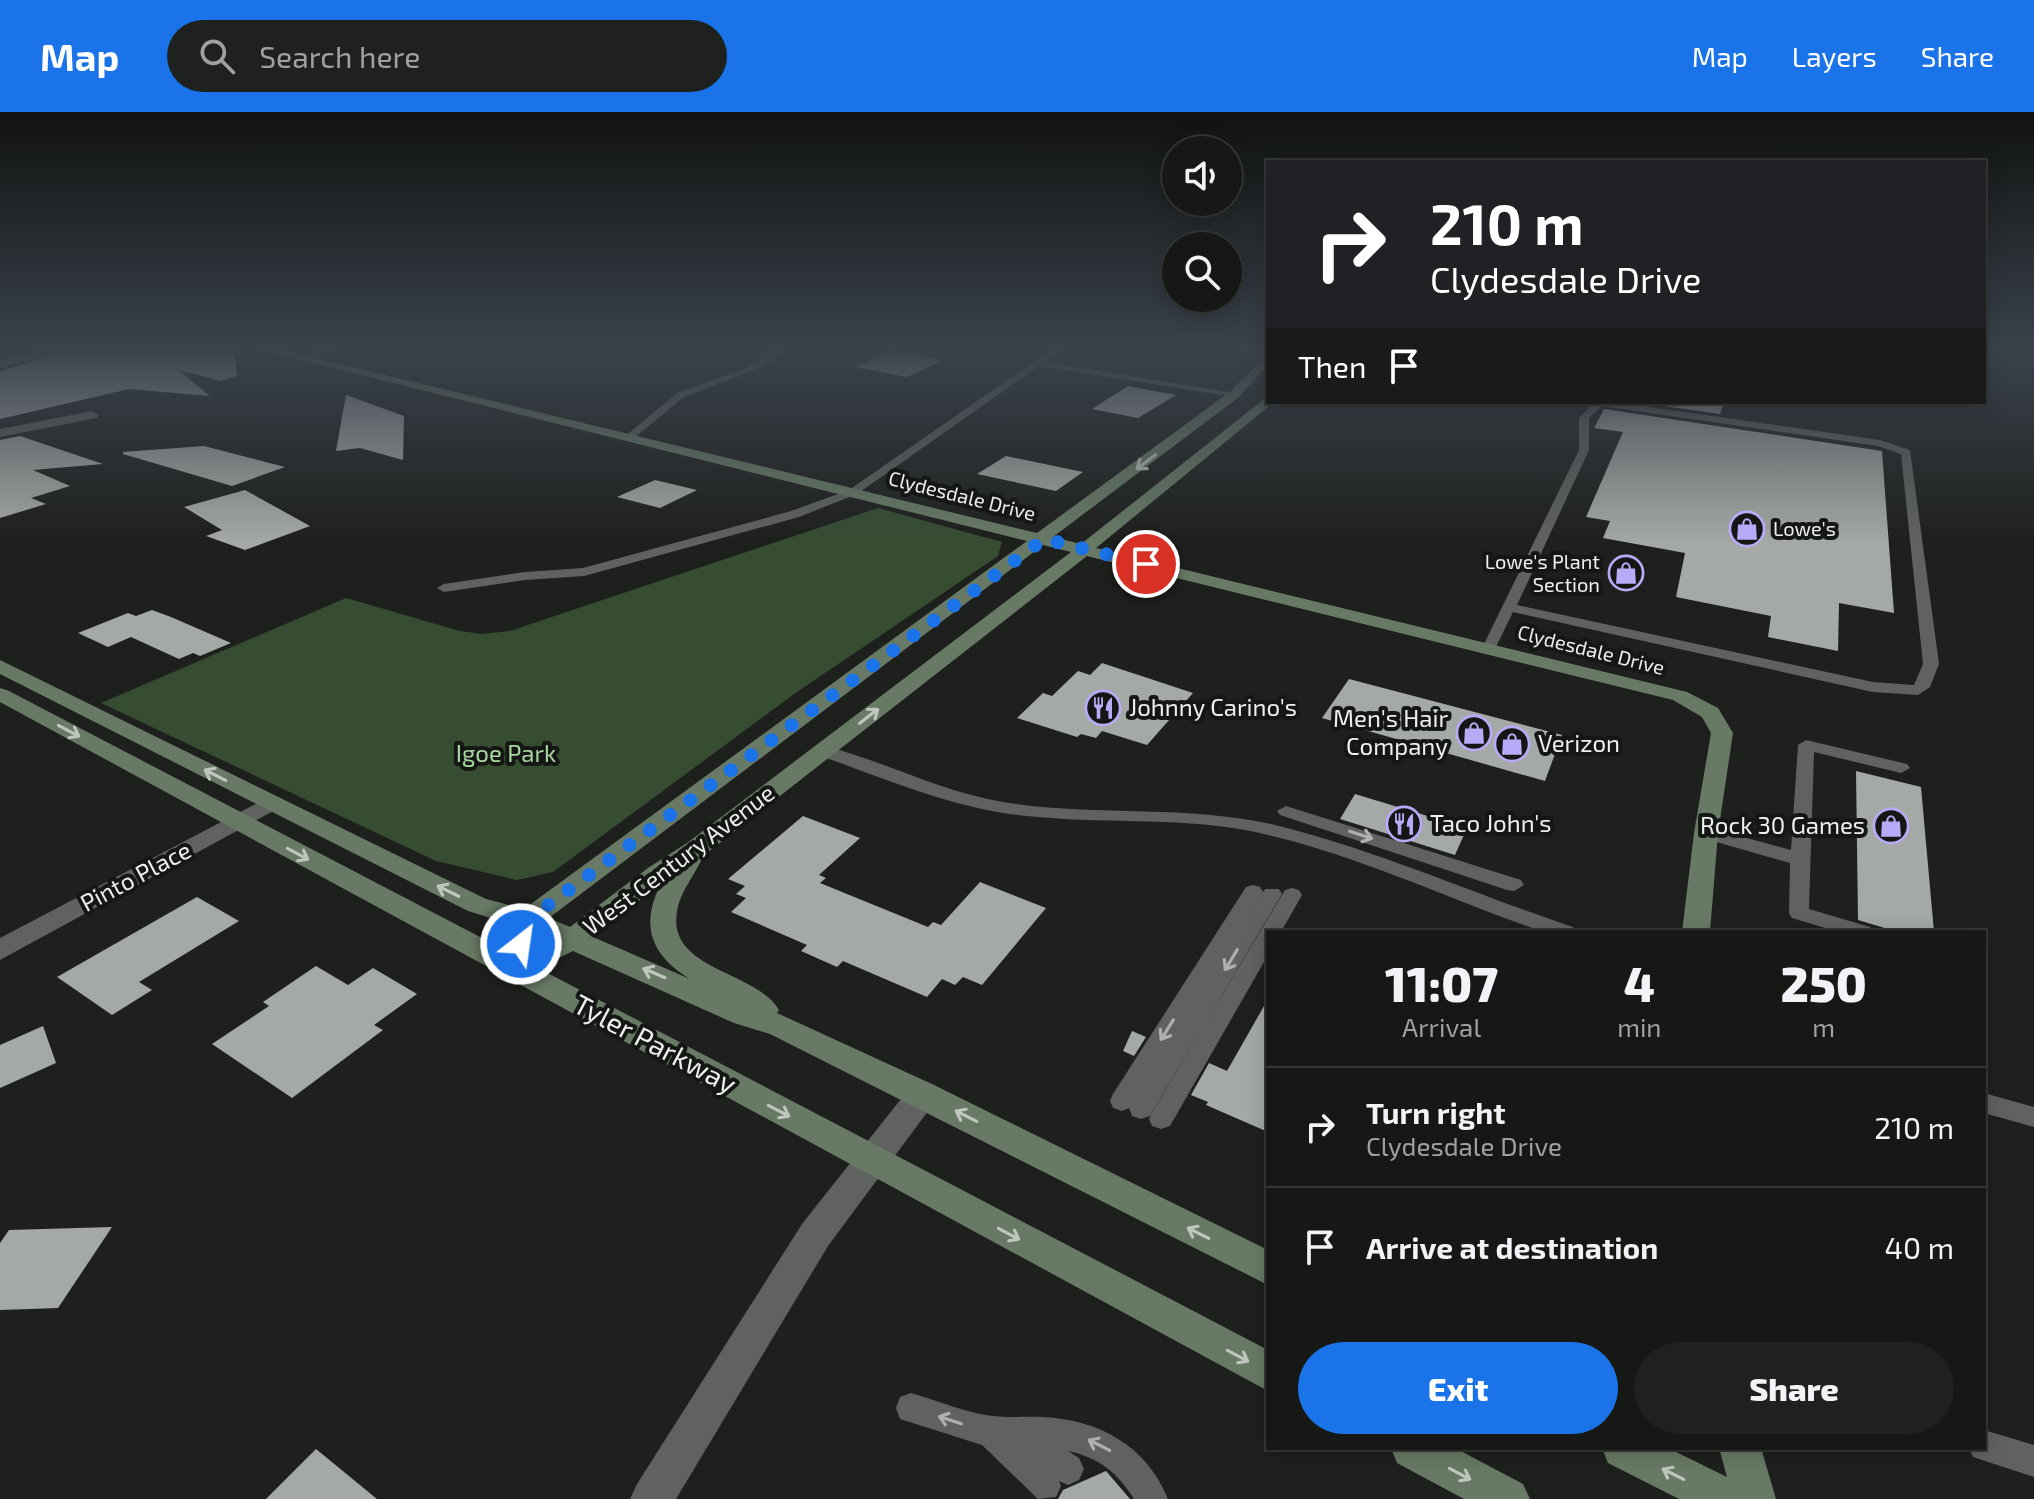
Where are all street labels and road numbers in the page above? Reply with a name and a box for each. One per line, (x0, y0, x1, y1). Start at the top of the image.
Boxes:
street label: Clydesdale Drive (886, 465, 1038, 525)
street label: Clydesdale Drive (1515, 619, 1667, 679)
street label: West Century Avenue (577, 777, 780, 940)
street label: Pinto Place (75, 834, 196, 917)
street label: Tyler Parkway (568, 986, 743, 1100)

